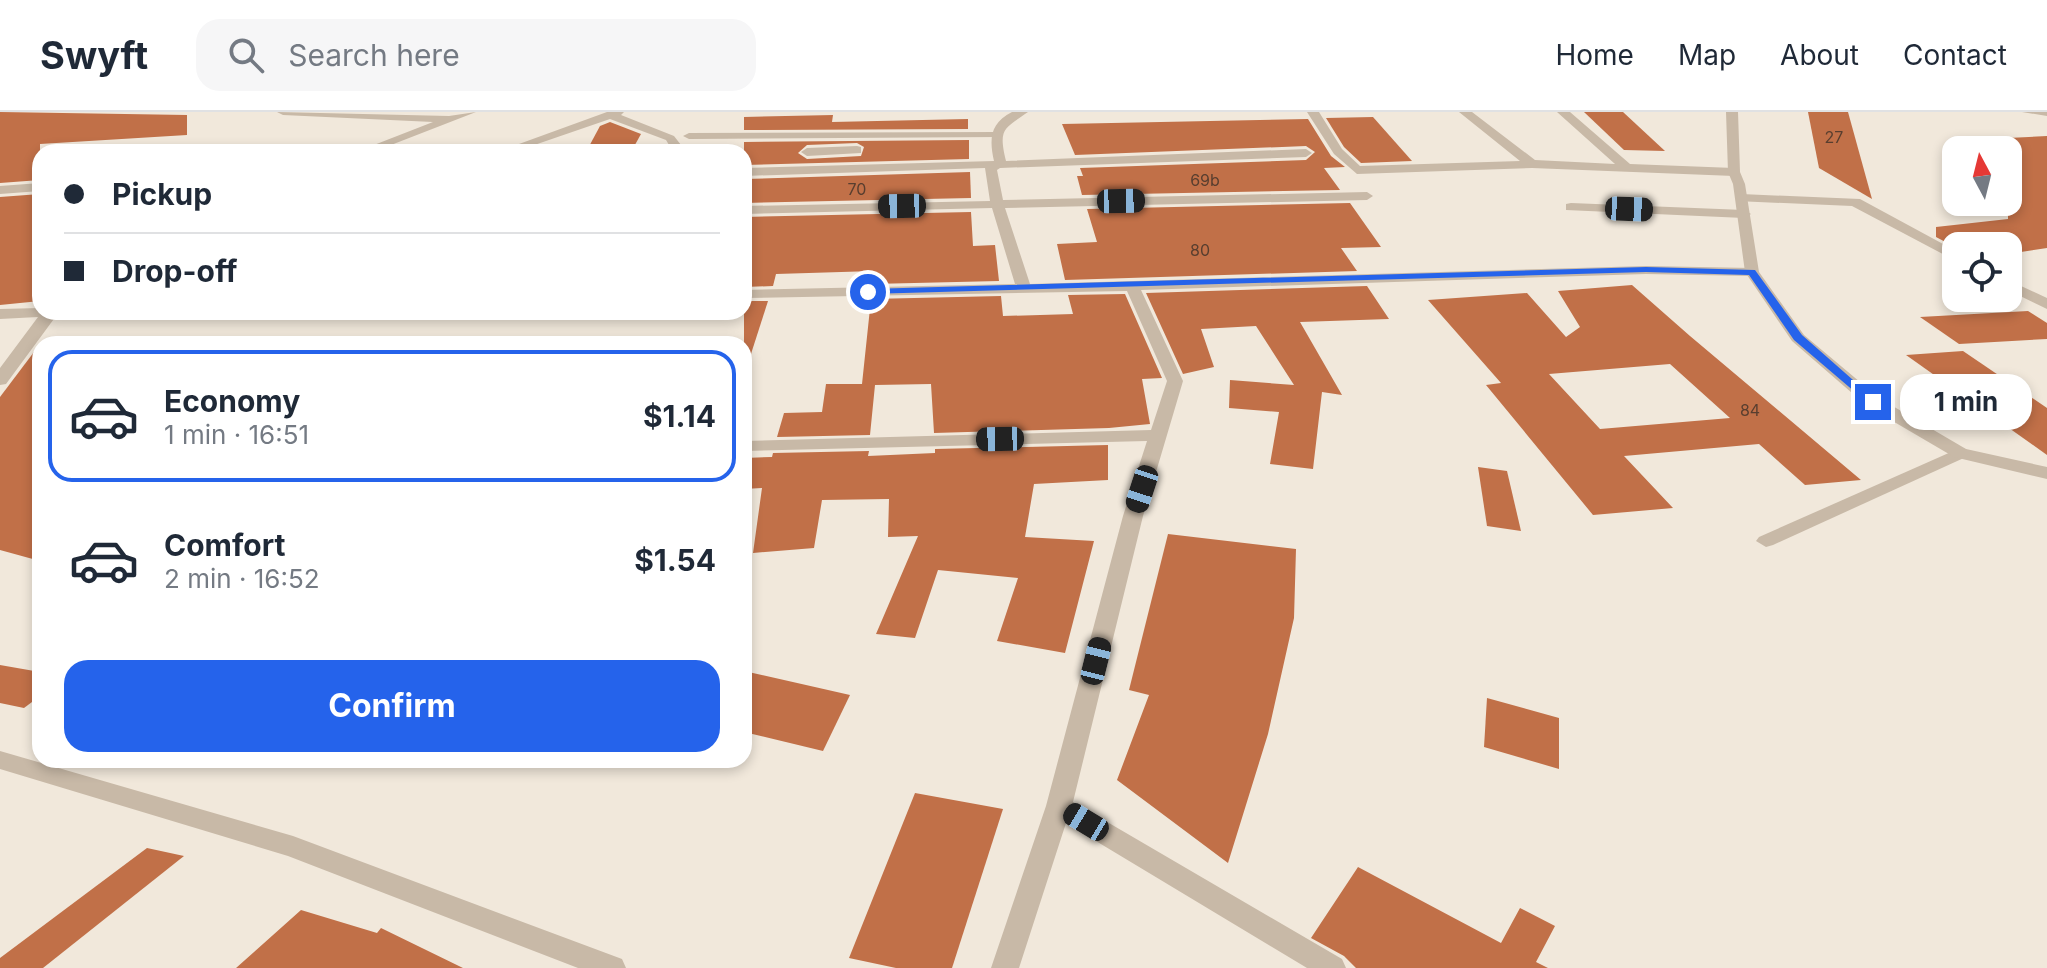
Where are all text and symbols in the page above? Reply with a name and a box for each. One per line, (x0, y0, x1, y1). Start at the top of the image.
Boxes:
search box (196, 19, 756, 91)
text: Swyft (40, 32, 148, 78)
icon: search (224, 33, 268, 77)
text: Search here (288, 37, 460, 73)
text: Home (1555, 38, 1634, 72)
text: Map (1678, 38, 1736, 72)
text: About (1780, 38, 1859, 72)
text: Contact (1903, 38, 2007, 72)
house number: 27 (1825, 127, 1843, 147)
north arrow (1942, 136, 2022, 216)
map controls (1942, 136, 2022, 312)
house number: 69b (1190, 170, 1220, 190)
text: Pickup (112, 176, 212, 212)
house number: 70 (848, 179, 866, 199)
car (1097, 189, 1145, 213)
car (878, 194, 926, 218)
car (1605, 196, 1653, 222)
button: locate (1942, 232, 2022, 312)
house number: 80 (1190, 240, 1210, 260)
text: Drop-off (112, 253, 238, 289)
route start (850, 274, 886, 310)
callout: 1 min (1901, 374, 2033, 430)
icon: car (68, 380, 140, 452)
text: Economy (164, 383, 300, 419)
route end (1855, 384, 1891, 420)
text: 1 min (1934, 386, 1998, 417)
text: $1.14 (643, 398, 716, 434)
house number: 84 (1740, 400, 1760, 420)
text: 1 min · 16:51 (164, 419, 309, 450)
car (976, 427, 1024, 451)
car (1123, 462, 1161, 516)
icon: car (68, 524, 140, 596)
text: Comfort (164, 527, 285, 563)
text: $1.54 (634, 542, 716, 578)
text: 2 min · 16:52 (164, 563, 320, 594)
car (1079, 635, 1113, 687)
button: Confirm (64, 660, 720, 752)
car (1059, 799, 1113, 845)

